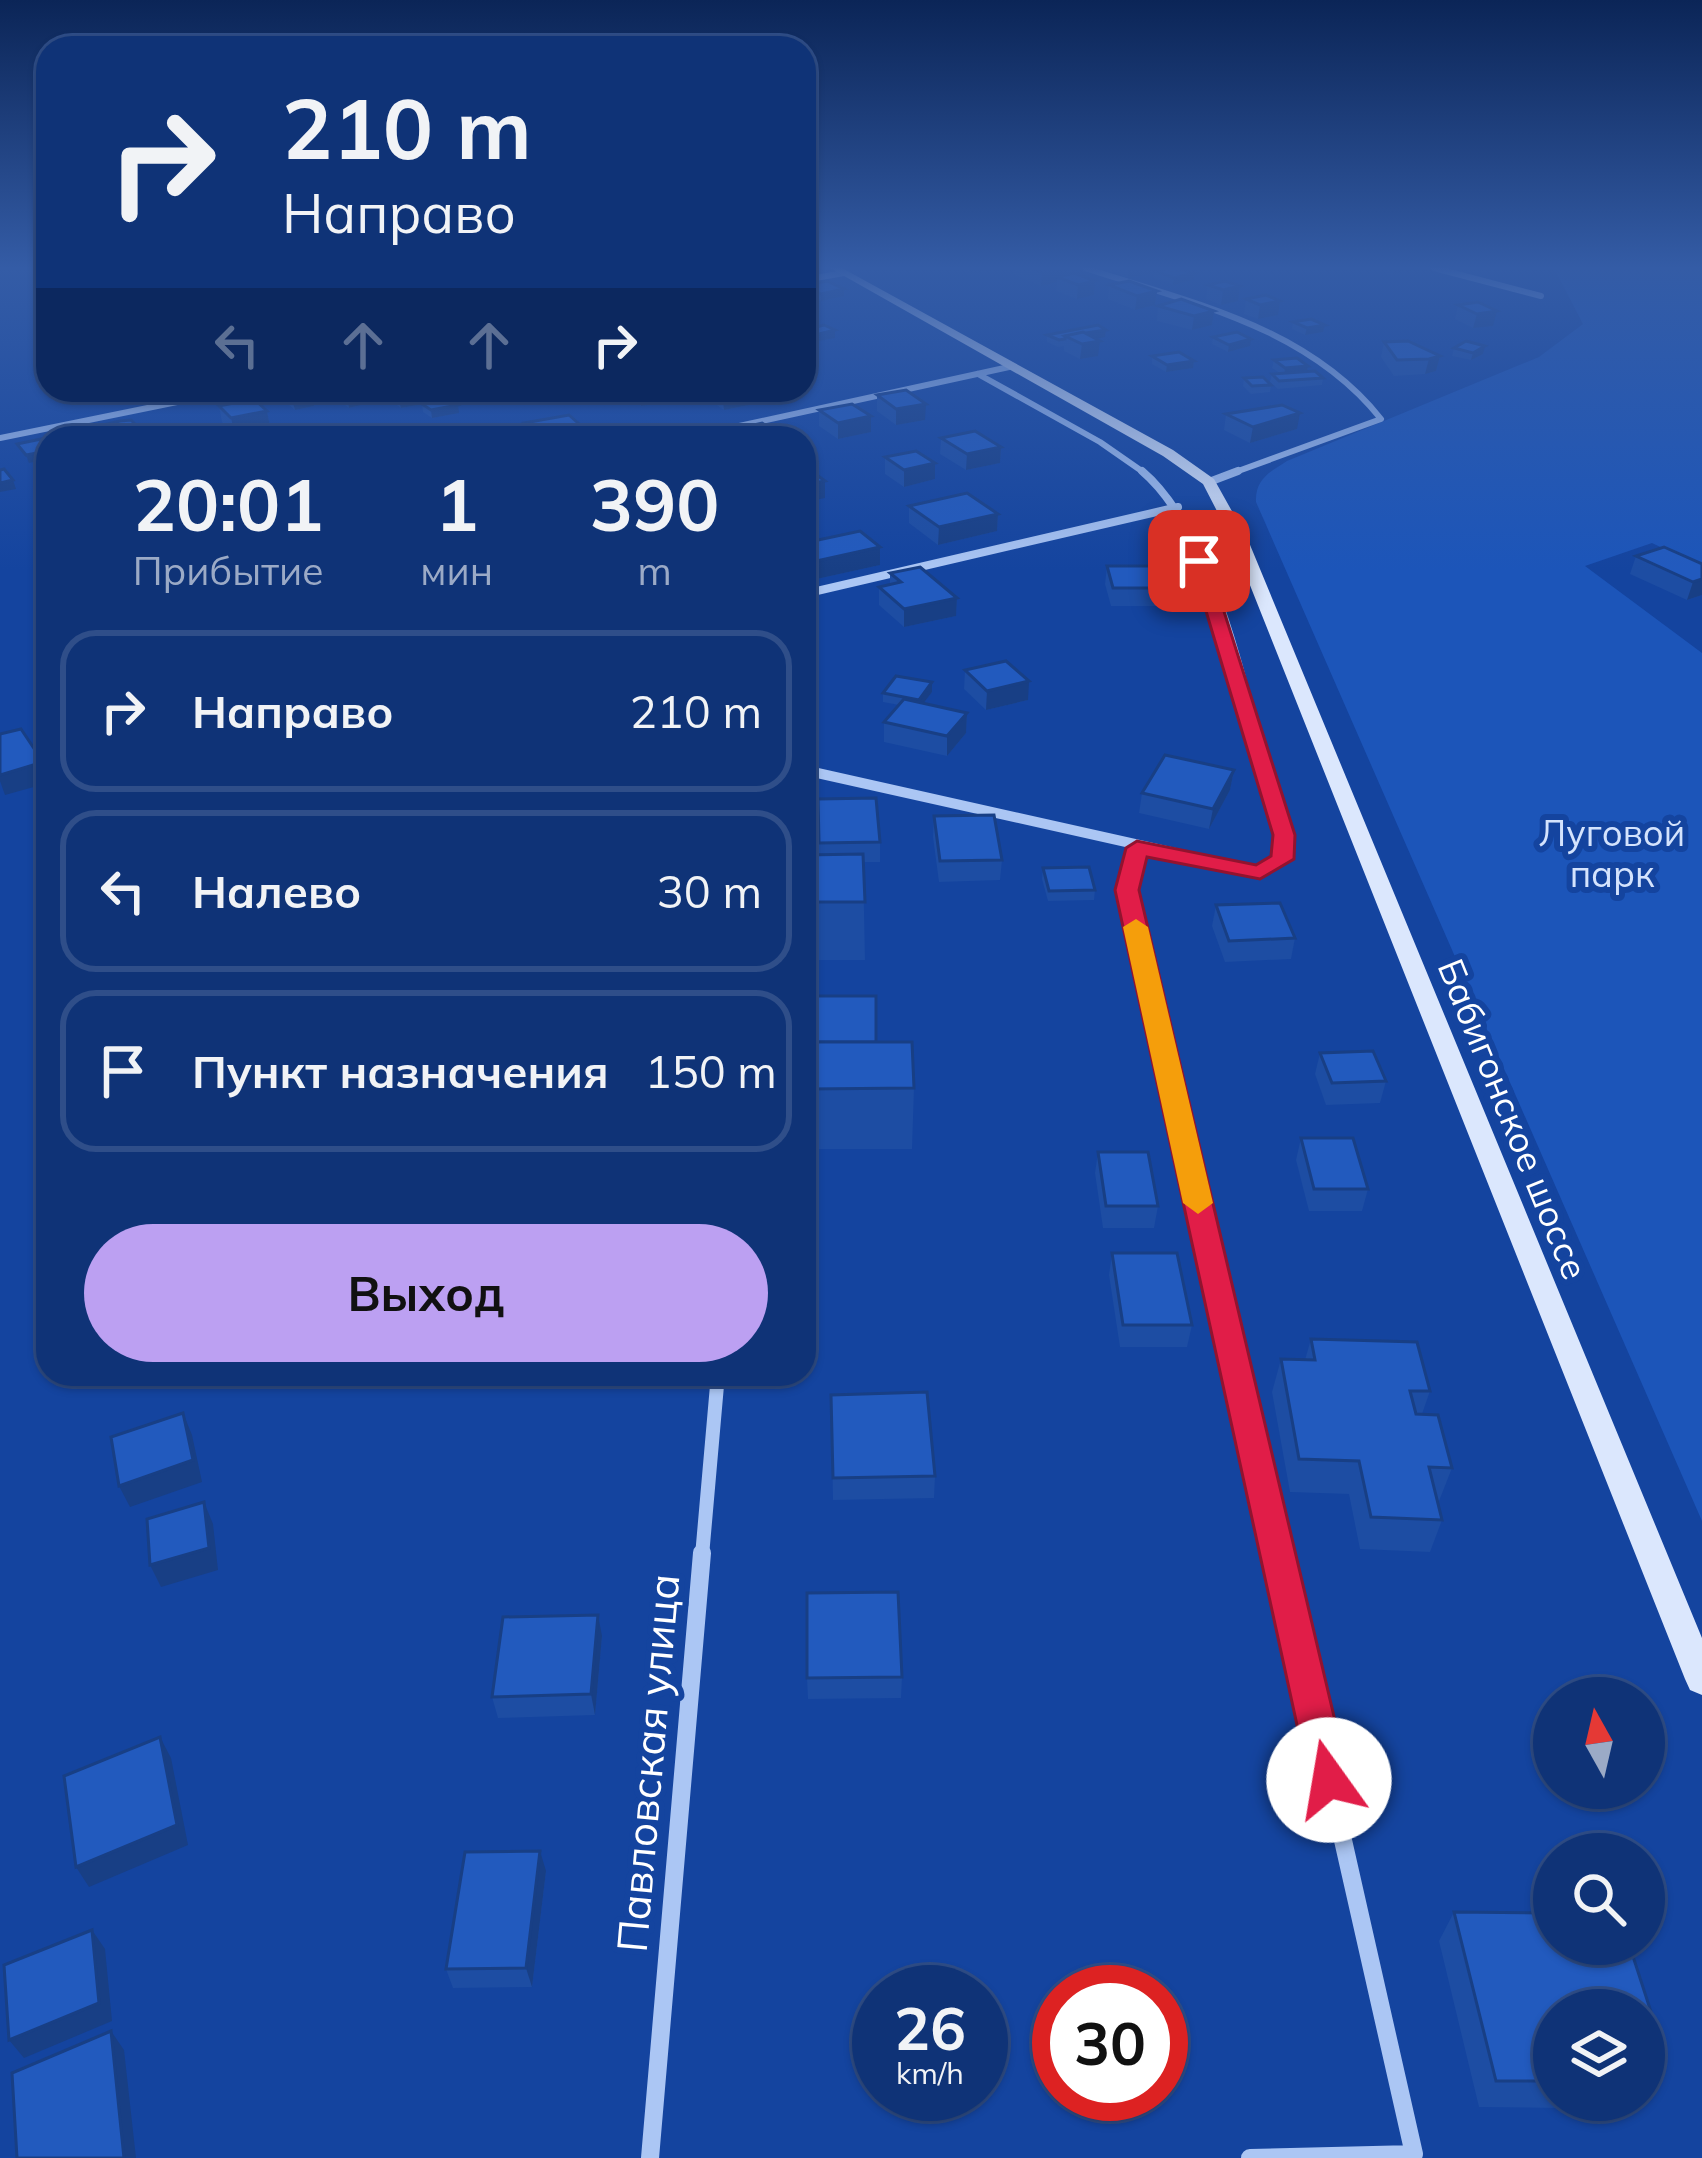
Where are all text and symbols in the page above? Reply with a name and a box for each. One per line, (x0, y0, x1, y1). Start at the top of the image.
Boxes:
text: 210 m (282, 75, 532, 180)
icon: right (84, 84, 240, 240)
text: Направо (282, 179, 516, 247)
icon: left (204, 312, 270, 378)
icon: ahead (330, 312, 396, 378)
icon: ahead (456, 312, 522, 378)
icon: right (582, 312, 648, 378)
text: 20:01 (133, 459, 324, 549)
text: 1 (435, 459, 478, 549)
text: 390 (590, 459, 719, 549)
pin (1148, 510, 1250, 612)
icon: arrive (1166, 528, 1232, 594)
text: Прибытие (133, 546, 324, 595)
text: мин (420, 546, 493, 595)
text: m (637, 546, 672, 595)
icon: right (90, 678, 156, 744)
text: Направо (192, 683, 393, 739)
text: 210 m (630, 683, 762, 739)
park label: Луговой парк (1539, 810, 1685, 896)
icon: left (90, 858, 156, 924)
text: Налево (192, 863, 361, 919)
text: 30 m (657, 863, 762, 919)
street label: Бабигонское шоссе (1429, 952, 1598, 1286)
icon: arrive (90, 1038, 156, 1104)
text: Пункт назначения (192, 1043, 609, 1099)
text: 150 m (645, 1043, 777, 1099)
button: Выход (84, 1224, 768, 1362)
street label: Павловская улица (605, 1572, 690, 1954)
north arrow (1533, 1677, 1665, 1809)
map controls (1533, 1677, 1665, 2121)
position arrow (1266, 1717, 1392, 1843)
button: search (1533, 1833, 1665, 1965)
speed limit sign: 30 (1032, 1965, 1188, 2121)
button: layers (1533, 1989, 1665, 2121)
text: 26 (894, 1990, 966, 2065)
text: km/h (896, 2054, 964, 2092)

